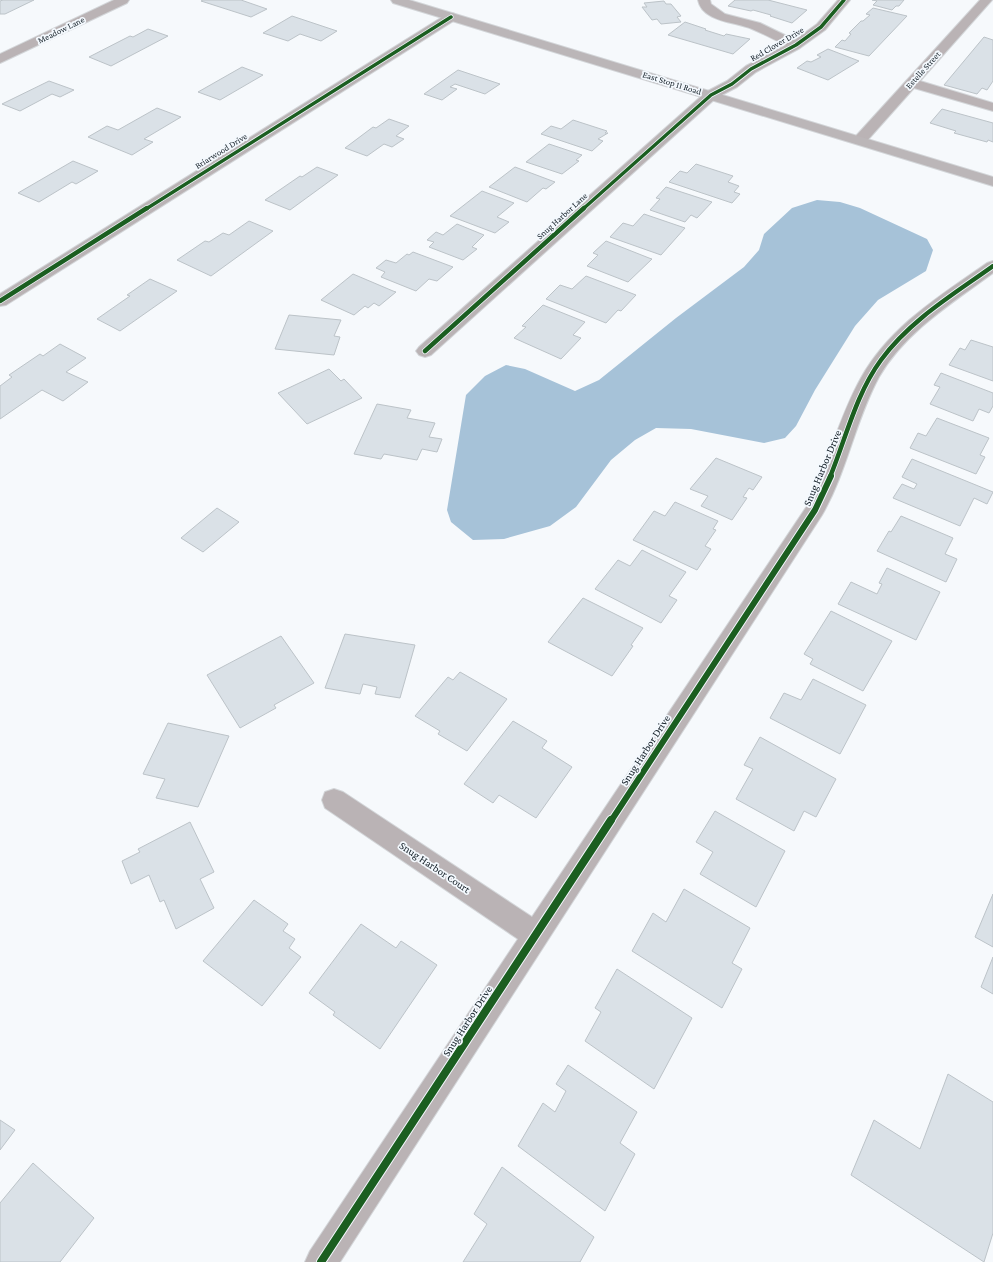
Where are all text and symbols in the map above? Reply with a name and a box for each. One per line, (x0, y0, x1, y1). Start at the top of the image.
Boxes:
street label: Meadow Lane (36, 14, 86, 46)
street label: Red Clover Drive (749, 25, 805, 63)
street label: Estelle Street (904, 49, 943, 91)
street label: East Stop 11 Road (641, 69, 703, 97)
street label: Briarwood Drive (193, 131, 249, 171)
street label: Snug Harbor Lane (535, 191, 589, 241)
street label: Snug Harbor Drive (801, 428, 844, 508)
street label: Snug Harbor Drive (618, 712, 673, 788)
street label: Snug Harbor Court (397, 839, 473, 896)
street label: Snug Harbor Drive (440, 983, 495, 1059)

